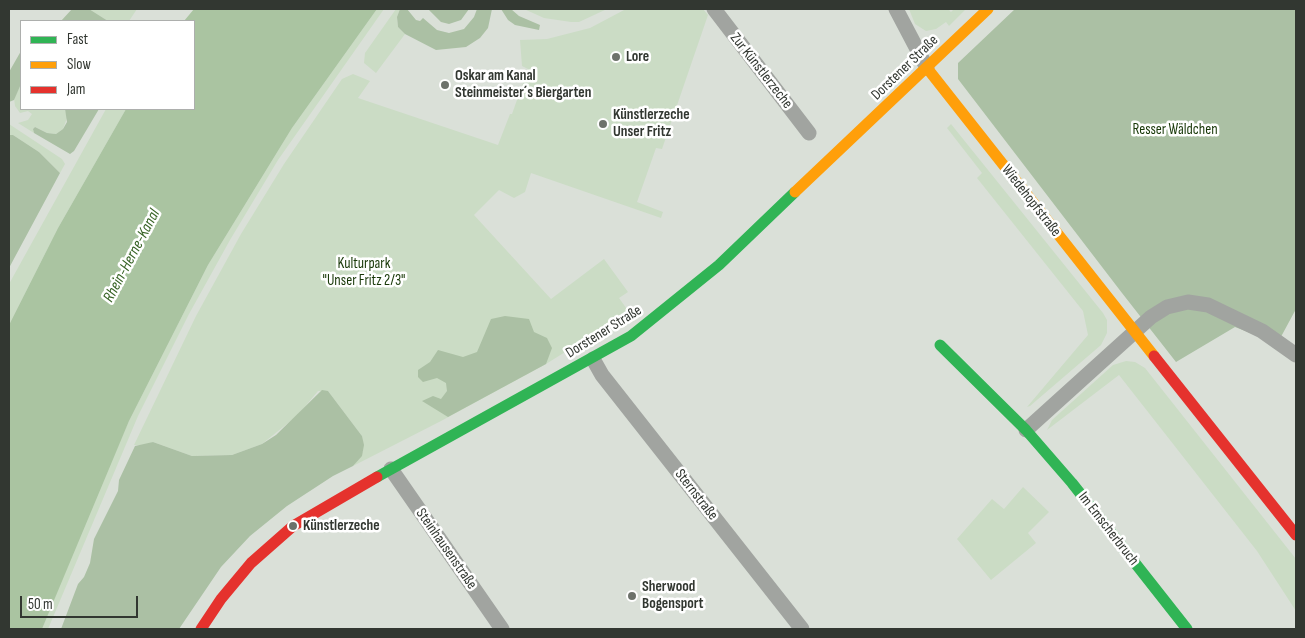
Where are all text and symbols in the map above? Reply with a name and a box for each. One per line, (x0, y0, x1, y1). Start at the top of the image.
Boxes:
legend (20, 20, 195, 110)
text: Fast (67, 30, 88, 49)
street label: Zur Künstlerzeche (726, 30, 796, 112)
street label: Dorstener Straße (868, 32, 942, 104)
place label: Lore (626, 48, 649, 66)
marker: Lore (610, 51, 622, 63)
text: Slow (67, 55, 91, 74)
place label: Oskar am Kanal Steinmeister´s Biergarten (455, 67, 591, 102)
marker: Oskar am Kanal Steinmeister´s Biergarten (439, 79, 451, 91)
text: Jam (67, 80, 85, 99)
place label: Künstlerzeche Unser Fritz (613, 106, 690, 141)
marker: Künstlerzeche Unser Fritz (597, 118, 609, 130)
park label: Resser Wäldchen (1132, 121, 1218, 139)
street label: Wiedehopfstraße (997, 162, 1065, 240)
water label: Rhein-Herne-Kanal (100, 206, 164, 306)
park label: Kulturpark "Unser Fritz 2/3" (323, 255, 405, 290)
street label: Dorstener Straße (563, 302, 645, 362)
street label: Sternstraße (671, 466, 721, 524)
street label: Im Emscherbruch (1074, 489, 1142, 569)
street label: Steinhausenstraße (412, 505, 480, 593)
place label: Künstlerzeche (303, 517, 380, 535)
marker: Künstlerzeche (287, 520, 299, 532)
place label: Sherwood Bogensport (642, 578, 704, 613)
scale bar (22, 586, 140, 618)
marker: Sherwood Bogensport (626, 590, 638, 602)
text: 50 m (28, 595, 53, 614)

